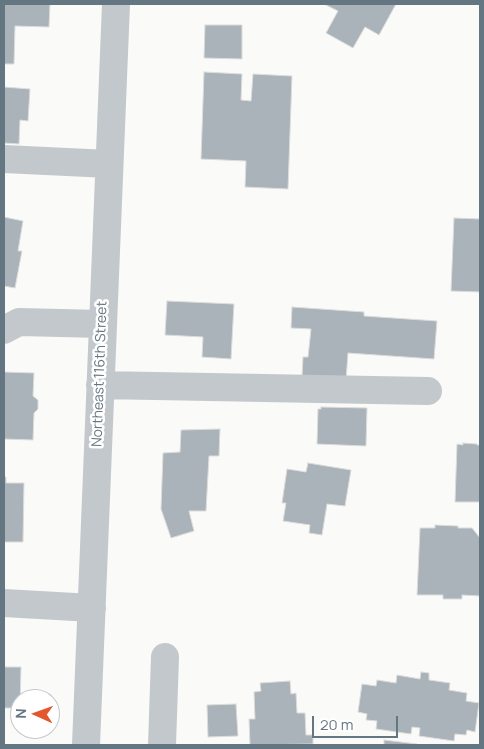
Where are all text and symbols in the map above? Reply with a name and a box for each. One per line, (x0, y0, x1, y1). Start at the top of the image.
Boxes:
street label: Northeast 116th Street (89, 301, 111, 447)
north arrow (10, 689, 60, 739)
scale bar (314, 706, 400, 738)
text: N (11, 708, 30, 719)
text: 20 m (320, 714, 353, 735)

